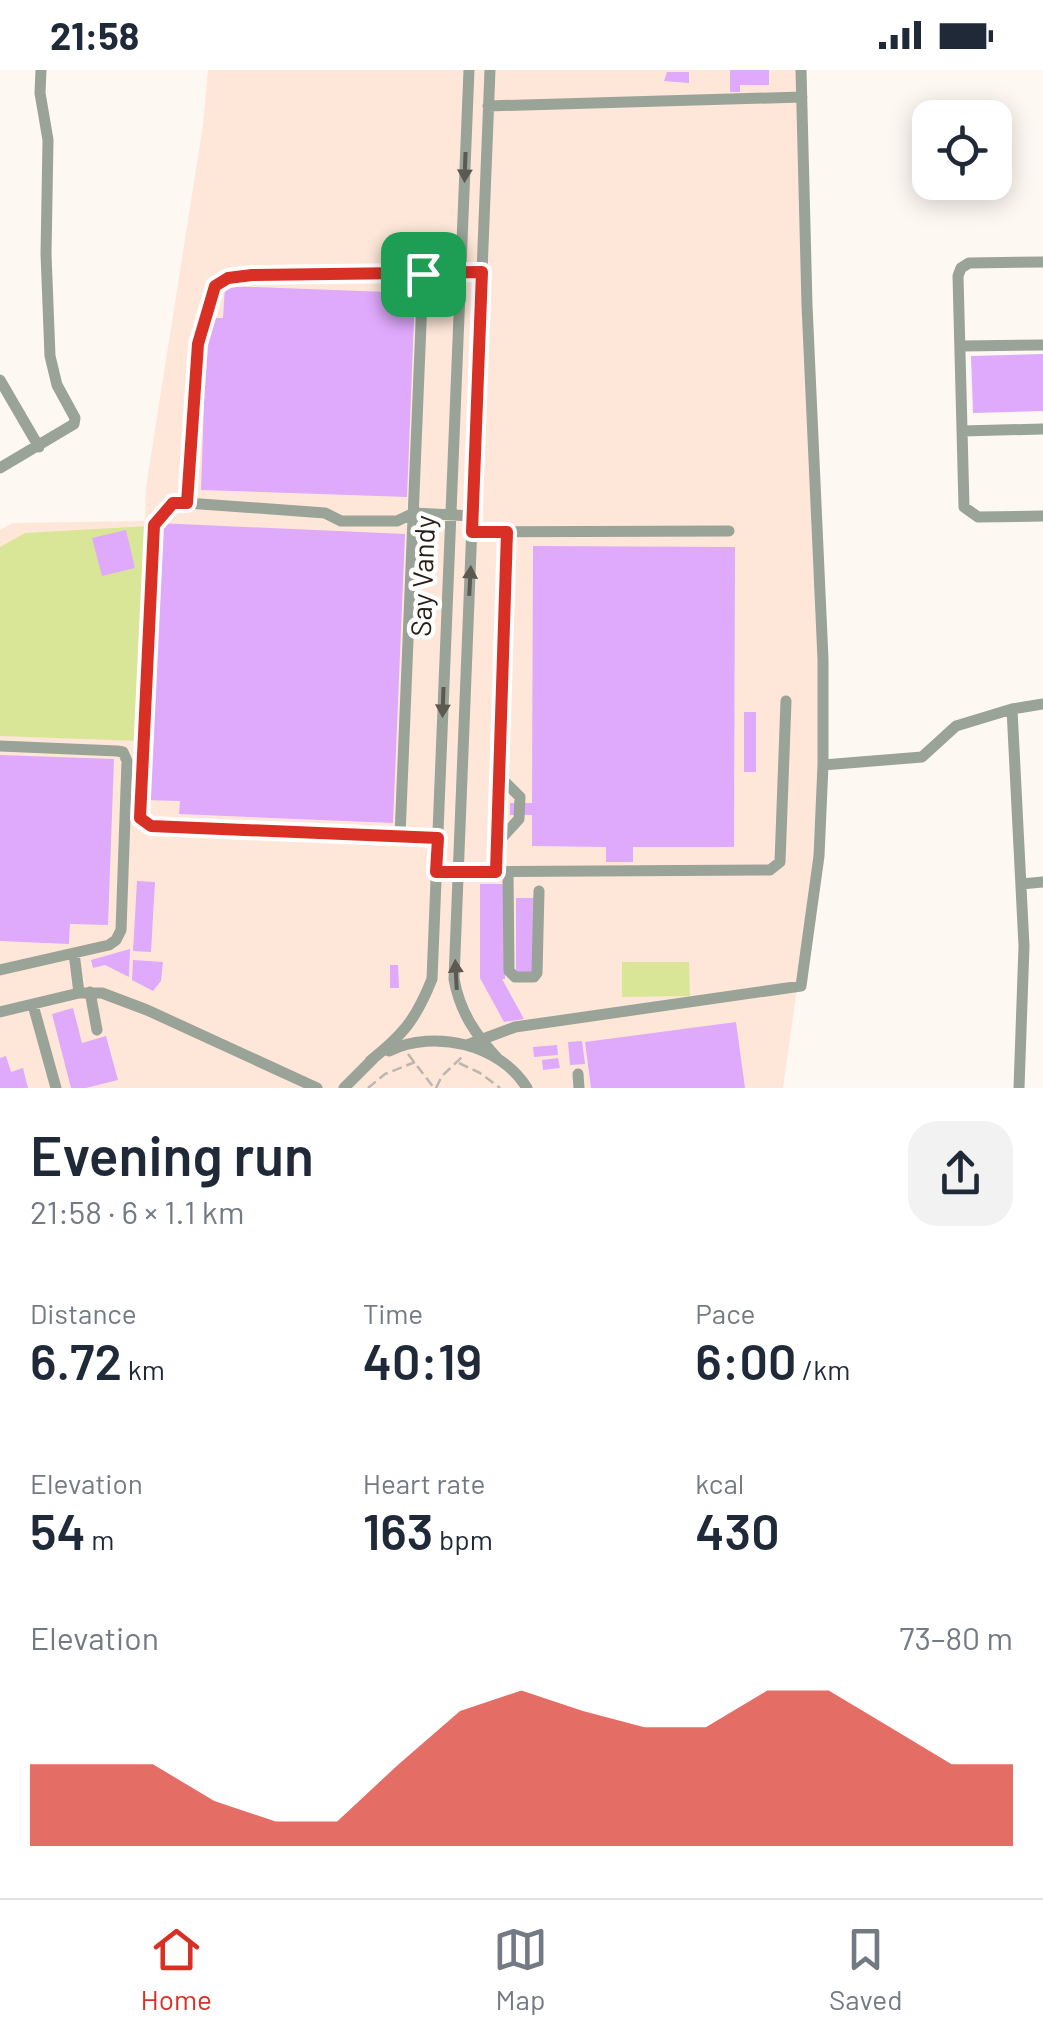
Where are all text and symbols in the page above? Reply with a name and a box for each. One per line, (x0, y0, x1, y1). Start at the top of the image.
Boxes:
text: 21:58 (50, 12, 139, 58)
map controls (912, 100, 1012, 200)
button: locate (912, 100, 1012, 200)
one-way arrow (457, 152, 473, 184)
pin (381, 232, 466, 317)
icon: arrive (396, 247, 451, 302)
street label: Say Vandy (403, 515, 441, 637)
one-way arrow (462, 564, 478, 596)
one-way arrow (435, 686, 451, 718)
one-way arrow (447, 959, 463, 990)
text: Evening run (30, 1121, 314, 1187)
button: share (908, 1121, 1013, 1226)
text: 21:58 · 6 × 1.1 km (30, 1192, 244, 1230)
text: Distance (30, 1296, 137, 1330)
text: Time (363, 1296, 423, 1330)
text: Pace (695, 1296, 756, 1330)
text: 6.72 (30, 1330, 122, 1390)
text: 40:19 (363, 1330, 482, 1390)
text: 6:00 (695, 1330, 796, 1390)
text: km (122, 1352, 165, 1386)
text: /km (796, 1352, 850, 1386)
text: Elevation (30, 1466, 143, 1500)
text: Heart rate (363, 1466, 485, 1500)
text: kcal (695, 1466, 744, 1500)
text: 54 (30, 1500, 86, 1560)
text: 163 (363, 1500, 433, 1560)
text: 430 (695, 1500, 780, 1560)
text: m (86, 1522, 115, 1556)
text: bpm (433, 1522, 493, 1556)
text: Elevation (30, 1618, 159, 1656)
text: 73–80 m (899, 1618, 1013, 1656)
tab: Home (141, 1922, 212, 2016)
tab: Map (493, 1922, 548, 2016)
tab: Saved (829, 1922, 902, 2016)

